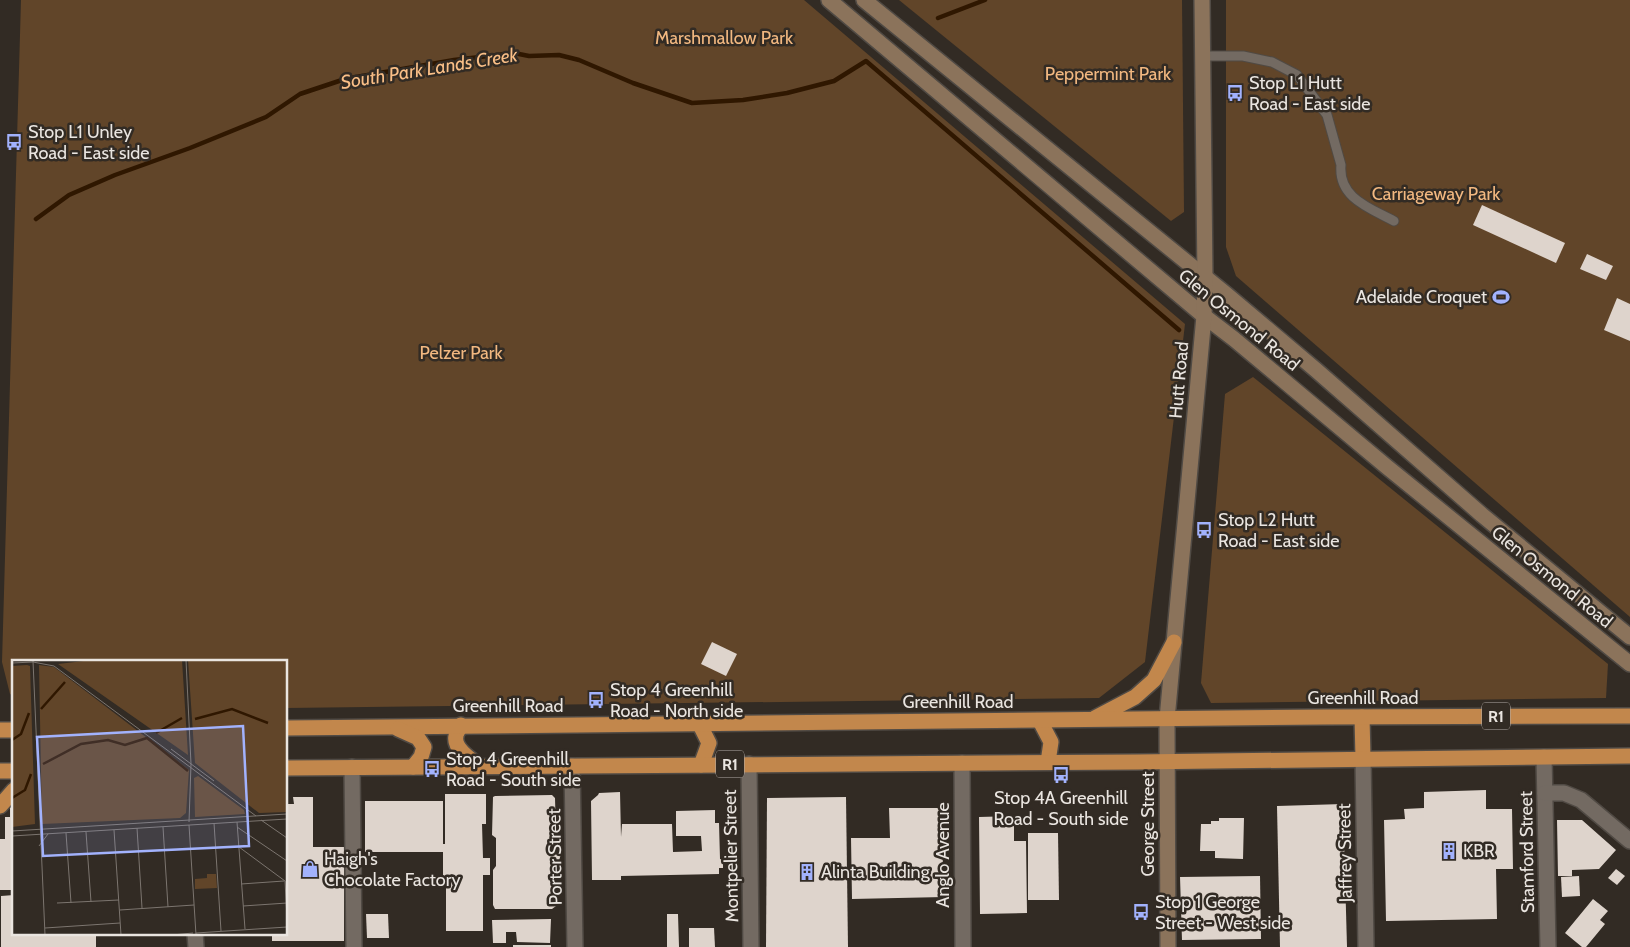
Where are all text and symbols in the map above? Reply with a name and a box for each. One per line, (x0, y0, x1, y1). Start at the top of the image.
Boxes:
park label: Marshmallow Park (655, 27, 794, 49)
water label: South Park Lands Creek (339, 43, 520, 94)
park label: Peppermint Park (1045, 63, 1172, 85)
place label: Stop L1 Hutt Road - East side (1249, 72, 1370, 115)
bus stop icon: Stop L1 Hutt Road - East side (1225, 83, 1245, 103)
place label: Stop L1 Unley Road - East side (28, 121, 149, 164)
bus stop icon: Stop L1 Unley Road - East side (4, 132, 24, 152)
park label: Carriageway Park (1372, 183, 1501, 205)
street label: Glen Osmond Road (1174, 264, 1304, 376)
place label: Adelaide Croquet (1356, 286, 1487, 308)
sports icon: Adelaide Croquet (1491, 287, 1511, 307)
street label: Hutt Road (1165, 341, 1193, 419)
park label: Pelzer Park (419, 342, 504, 364)
place label: Stop L2 Hutt Road - East side (1218, 509, 1339, 552)
bus stop icon: Stop L2 Hutt Road - East side (1194, 520, 1214, 540)
street label: Glen Osmond Road (1487, 521, 1617, 633)
inset map (12, 660, 288, 934)
place label: Stop 4 Greenhill Road - North side (610, 679, 743, 722)
street label: Greenhill Road (1307, 687, 1419, 709)
bus stop icon: Stop 4 Greenhill Road - North side (586, 690, 606, 710)
street label: Greenhill Road (902, 691, 1014, 713)
street label: Greenhill Road (452, 695, 564, 717)
road number: R1 (1482, 702, 1510, 729)
place label: Stop 4 Greenhill Road - South side (446, 748, 581, 791)
road number: R1 (716, 751, 744, 778)
bus stop icon: Stop 4 Greenhill Road - South side (422, 759, 442, 779)
bus stop icon: Stop 4A Greenhill Road - South side (1051, 765, 1071, 785)
street label: George Street (1137, 771, 1159, 877)
place label: Stop 4A Greenhill Road - South side (994, 787, 1129, 830)
street label: Montpelier Street (719, 789, 743, 923)
street label: Stamford Street (1515, 791, 1539, 913)
street label: Anglo Avenue (932, 802, 954, 908)
street label: Jaffrey Street (1333, 803, 1357, 904)
street label: Porter Street (543, 808, 567, 906)
place label: KBR (1463, 840, 1495, 862)
building icon: KBR (1439, 841, 1459, 861)
place label: Haigh's Chocolate Factory (324, 848, 461, 891)
shop icon: Haigh's Chocolate Factory (300, 859, 320, 879)
place label: Alinta Building (821, 861, 931, 883)
building icon: Alinta Building (797, 862, 817, 882)
place label: Stop 1 George Street - West side (1155, 891, 1291, 934)
bus stop icon: Stop 1 George Street - West side (1131, 902, 1151, 922)

